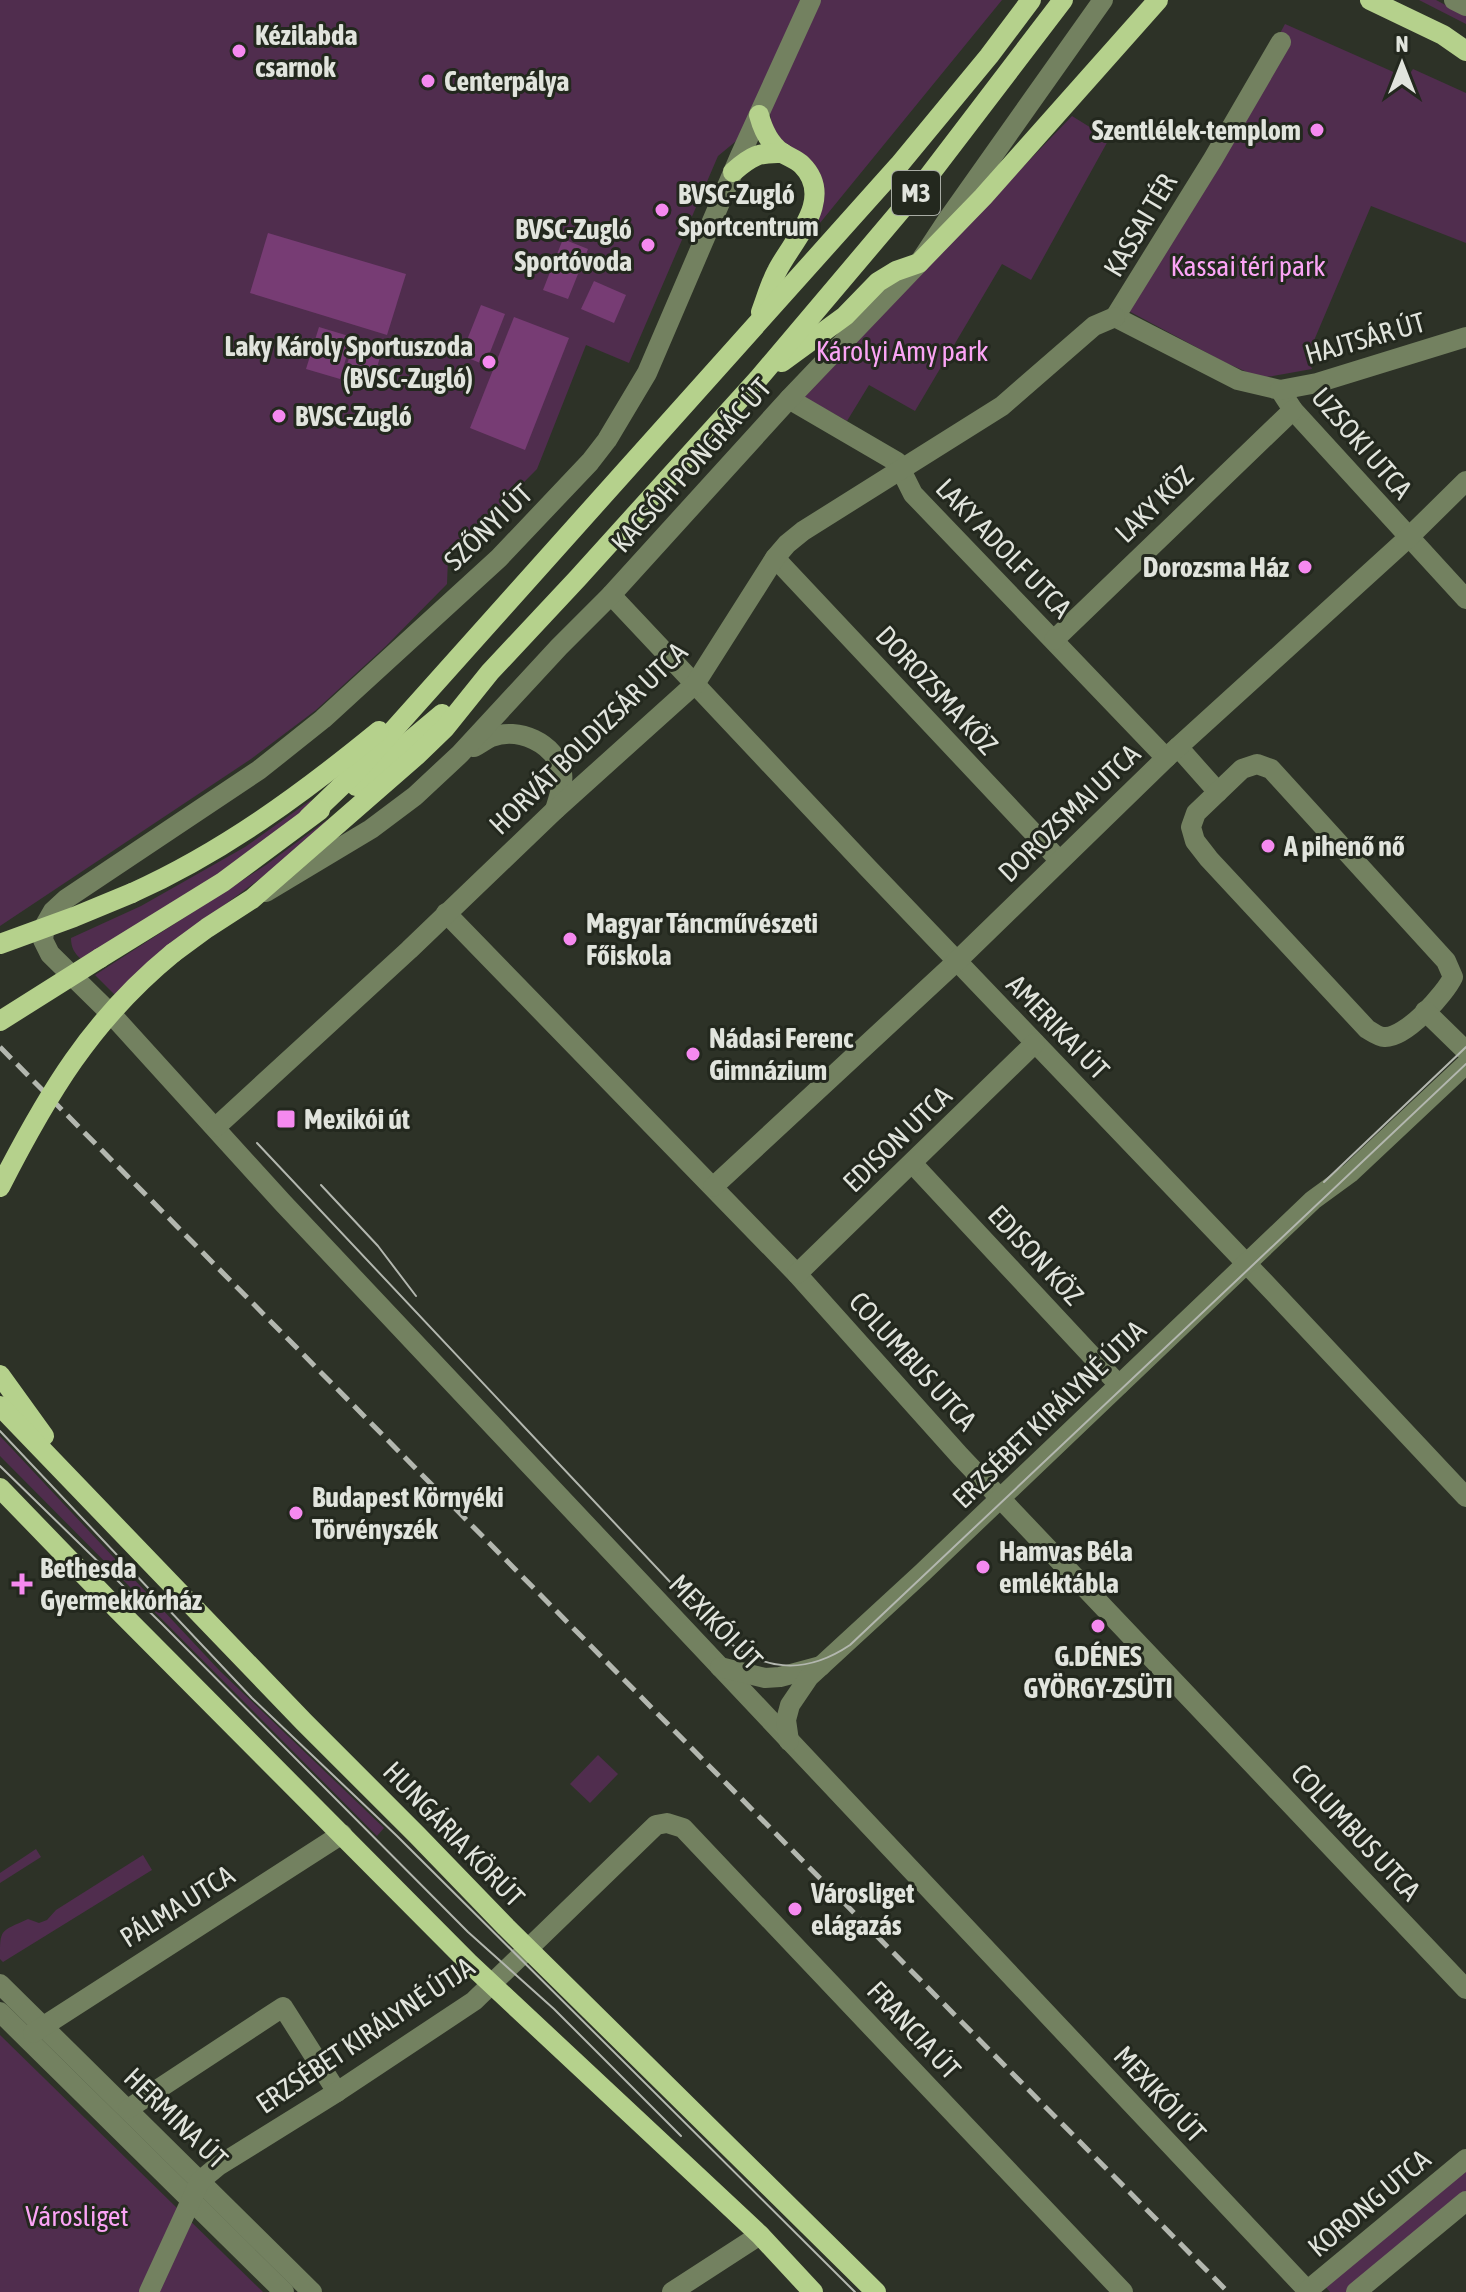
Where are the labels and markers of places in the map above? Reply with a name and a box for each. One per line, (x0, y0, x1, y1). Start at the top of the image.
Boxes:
place label: Kézilabda csarnok (255, 19, 357, 83)
marker: Kézilabda csarnok (230, 42, 248, 60)
place label: Centerpálya (444, 65, 569, 97)
marker: Centerpálya (419, 72, 437, 90)
place label: Szentlélek-templom (1092, 114, 1301, 146)
marker: Szentlélek-templom (1308, 121, 1326, 139)
place label: BVSC-Zugló Sportcentrum (678, 178, 819, 242)
marker: BVSC-Zugló Sportcentrum (653, 201, 671, 219)
place label: BVSC-Zugló Sportóvoda (514, 213, 632, 277)
marker: BVSC-Zugló Sportóvoda (639, 236, 657, 254)
place label: Laky Károly Sportuszoda (BVSC-Zugló) (224, 330, 473, 394)
marker: Laky Károly Sportuszoda (BVSC-Zugló) (480, 353, 498, 371)
place label: BVSC-Zugló (295, 400, 412, 432)
marker: BVSC-Zugló (270, 407, 288, 425)
place label: Dorozsma Ház (1143, 551, 1289, 583)
marker: Dorozsma Ház (1296, 558, 1314, 576)
place label: A pihenő nő (1283, 830, 1405, 862)
marker: A pihenő nő (1259, 837, 1277, 855)
place label: Magyar Táncművészeti Főiskola (586, 907, 818, 971)
marker: Magyar Táncművészeti Főiskola (561, 930, 579, 948)
place label: Nádasi Ferenc Gimnázium (709, 1022, 854, 1086)
marker: Nádasi Ferenc Gimnázium (684, 1045, 702, 1063)
place label: Mexikói út (304, 1103, 410, 1135)
marker: Mexikói út (275, 1108, 297, 1130)
place label: Budapest Környéki Törvényszék (312, 1481, 504, 1545)
marker: Budapest Környéki Törvényszék (287, 1504, 305, 1522)
place label: Hamvas Béla emléktábla (999, 1535, 1133, 1599)
place label: Bethesda Gyermekkórház (40, 1552, 202, 1616)
marker: Hamvas Béla emléktábla (974, 1558, 992, 1576)
marker: Bethesda Gyermekkórház (11, 1573, 33, 1595)
marker: G.DÉNES GYÖRGY-ZSÜTI (1089, 1617, 1107, 1635)
place label: G.DÉNES GYÖRGY-ZSÜTI (1023, 1640, 1173, 1704)
place label: Városliget elágazás (810, 1877, 914, 1941)
marker: Városliget elágazás (786, 1900, 804, 1918)

